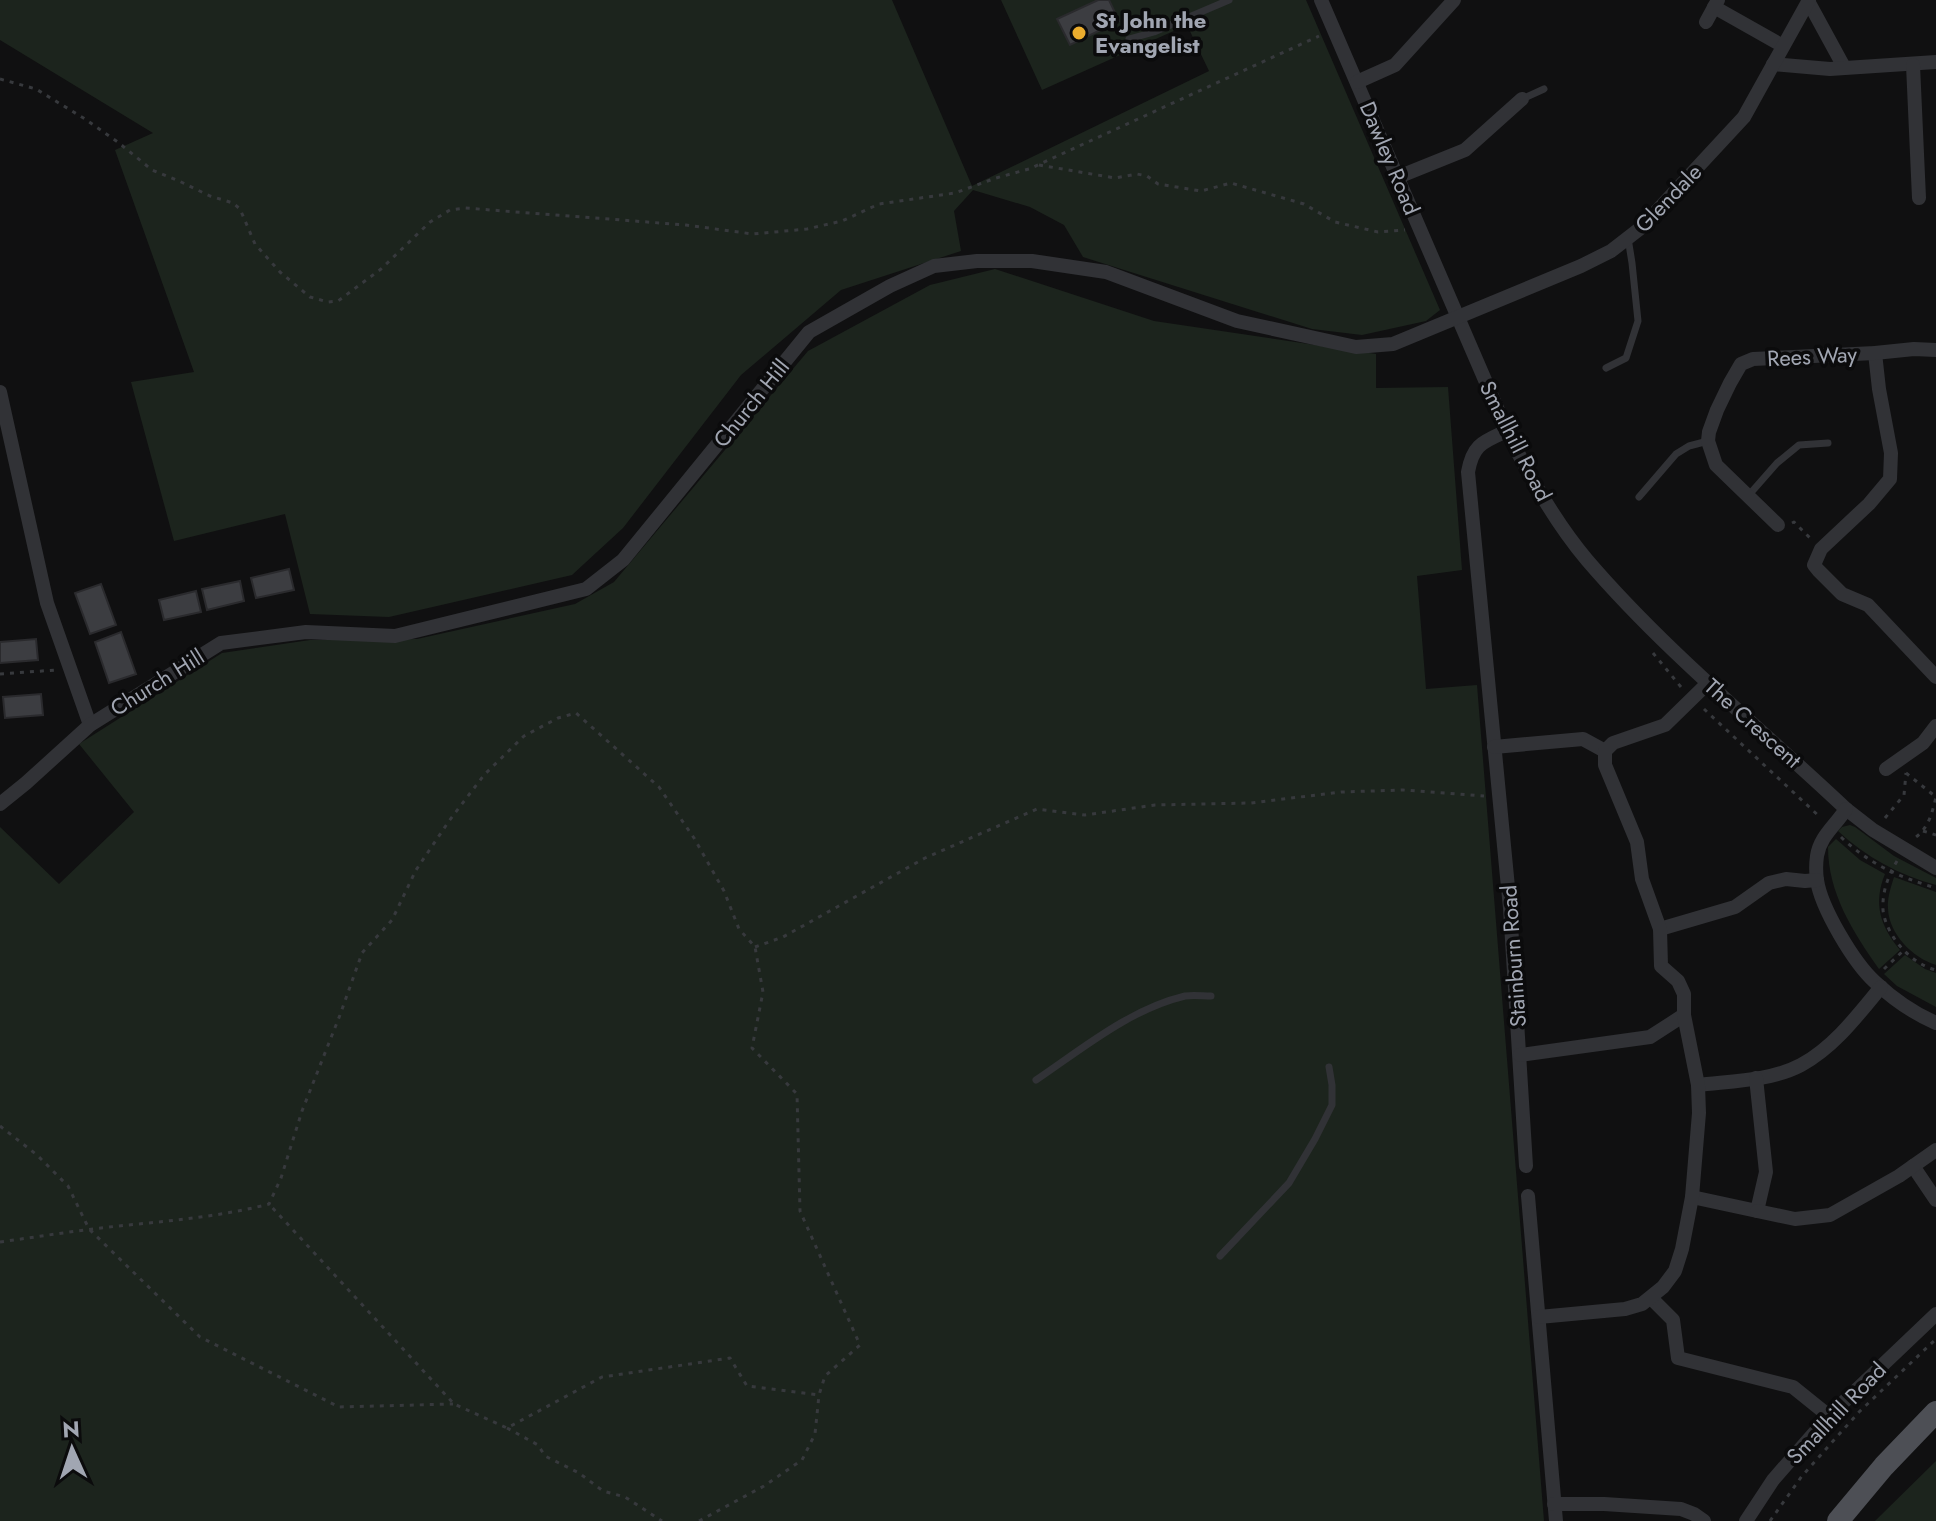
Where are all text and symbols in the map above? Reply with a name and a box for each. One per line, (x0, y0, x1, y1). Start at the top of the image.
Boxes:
place label: St John the Evangelist (1095, 4, 1206, 61)
marker: St John the Evangelist (1070, 24, 1088, 42)
street label: Dawley Road (1352, 96, 1428, 220)
street label: Glendale (1627, 156, 1709, 240)
street label: Rees Way (1766, 338, 1858, 374)
street label: Church Hill (705, 352, 797, 454)
street label: Smallhill Road (1472, 375, 1560, 507)
street label: Church Hill (104, 640, 210, 724)
street label: The Crescent (1697, 671, 1809, 776)
street label: Stainburn Road (1492, 884, 1534, 1028)
street label: Smallhill Road (1779, 1355, 1893, 1471)
north arrow (32, 1409, 112, 1489)
text: N (61, 1413, 81, 1445)

